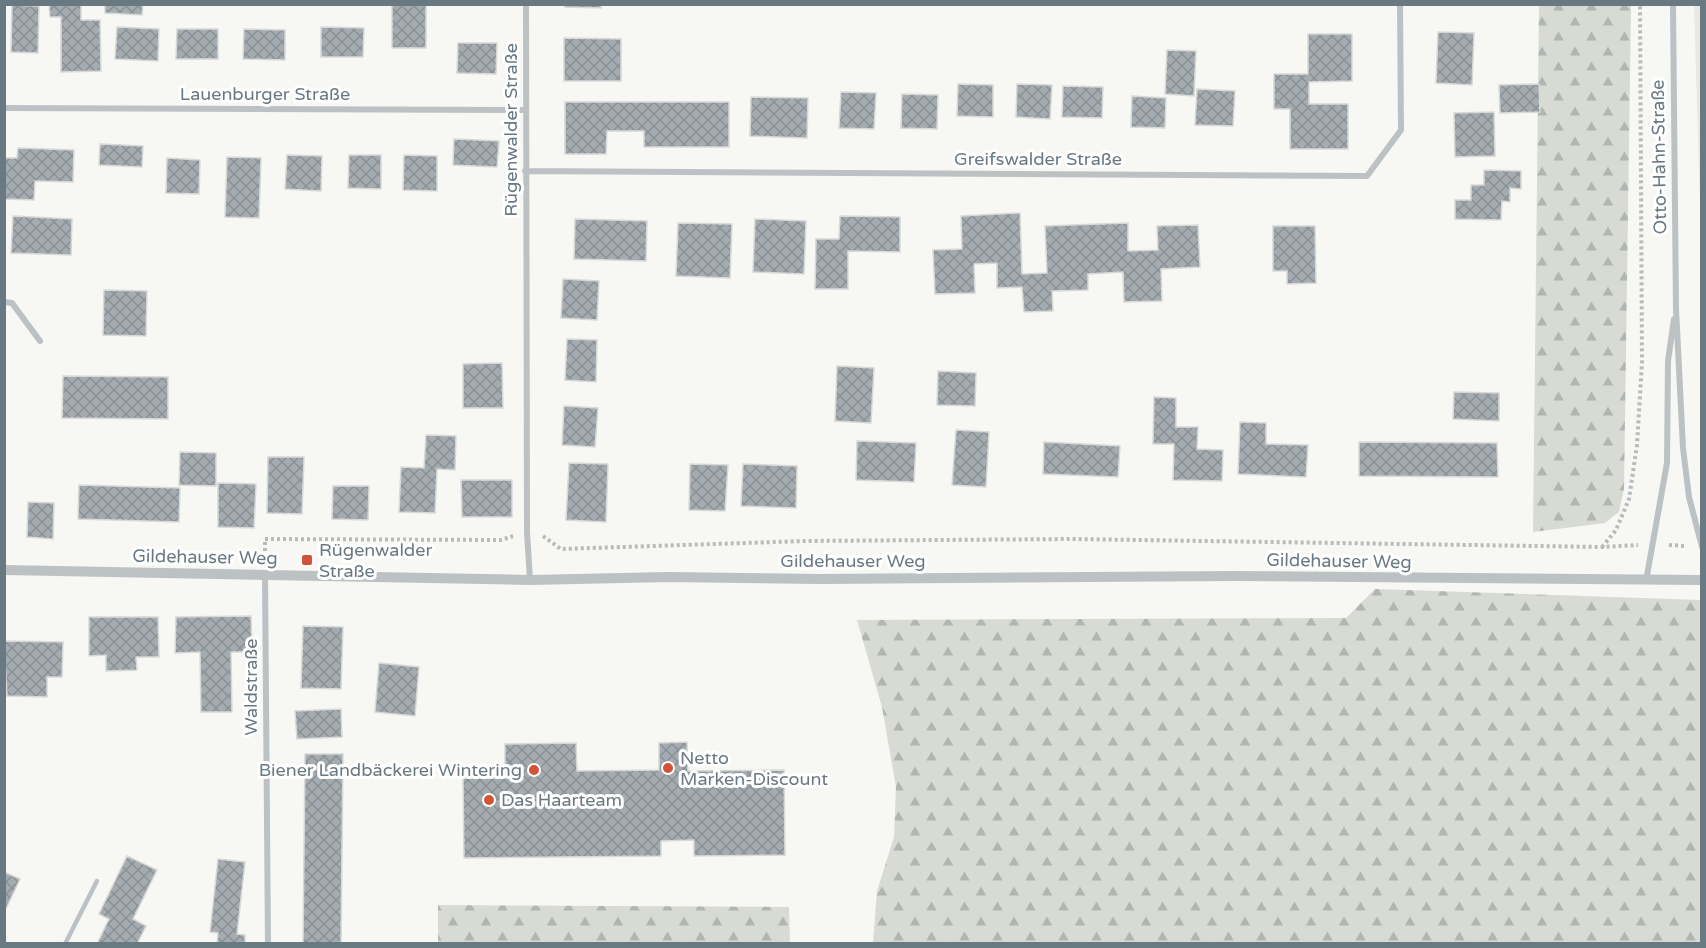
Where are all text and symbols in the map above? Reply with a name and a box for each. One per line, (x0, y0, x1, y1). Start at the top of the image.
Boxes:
street label: Rügenwalder Straße (500, 43, 522, 217)
street label: Otto-Hahn-Straße (1647, 79, 1671, 235)
street label: Lauenburger Straße (180, 83, 350, 105)
street label: Greifswalder Straße (954, 148, 1122, 170)
place label: Rügenwalder Straße (319, 539, 432, 582)
street label: Gildehauser Weg (132, 545, 278, 569)
street label: Gildehauser Weg (1266, 549, 1412, 573)
street label: Gildehauser Weg (780, 550, 926, 572)
marker: Rügenwalder Straße (300, 553, 314, 567)
street label: Waldstraße (240, 638, 262, 736)
place label: Netto Marken-Discount (680, 747, 828, 790)
place label: Biener Landbäckerei Wintering (259, 759, 522, 781)
marker: Netto Marken-Discount (661, 761, 675, 775)
marker: Biener Landbäckerei Wintering (527, 763, 541, 777)
place label: Das Haarteam (501, 789, 622, 811)
marker: Das Haarteam (482, 793, 496, 807)

